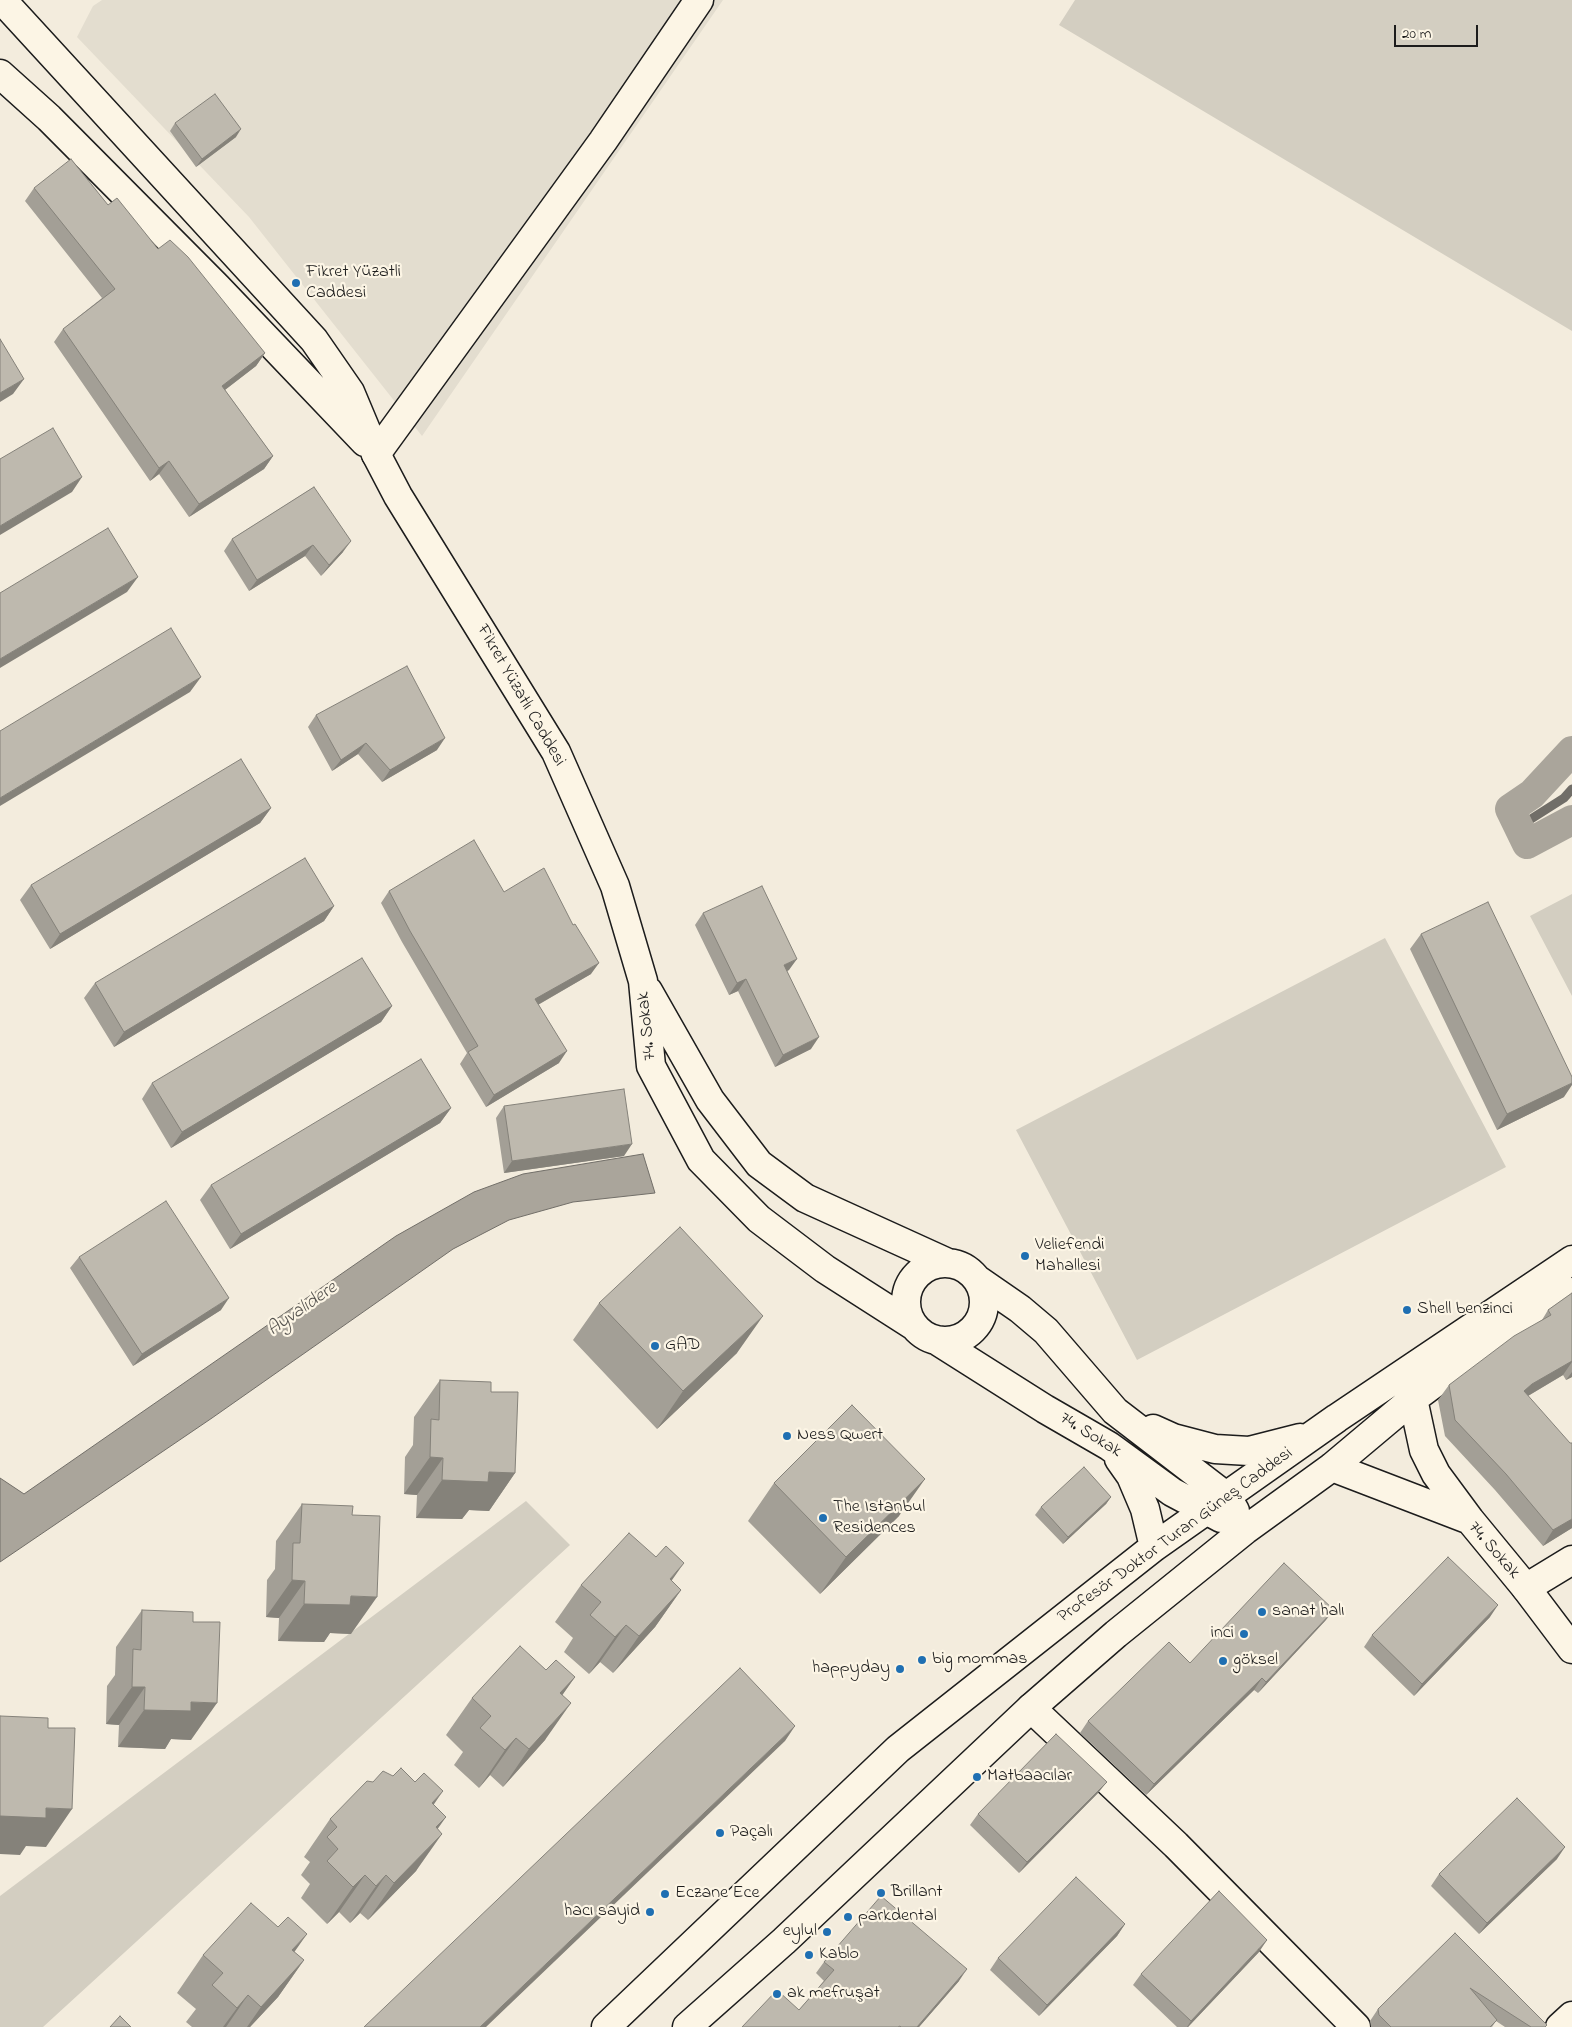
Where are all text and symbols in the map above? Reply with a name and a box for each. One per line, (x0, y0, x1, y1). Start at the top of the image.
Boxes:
scale bar (1397, 15, 1481, 47)
text: 20 m (1402, 23, 1431, 45)
place label: Fikret Yüzatli Caddesi (306, 262, 401, 304)
marker: Fikret Yüzatli Caddesi (290, 277, 302, 289)
street label: Fikret Yüzatlı Caddesi (471, 621, 569, 771)
street label: 74. Sokak (634, 991, 662, 1061)
place label: Veliefendi Mahallesi (1035, 1235, 1104, 1278)
marker: Veliefendi Mahallesi (1019, 1250, 1031, 1262)
water label: Ayvalıdere (264, 1278, 342, 1342)
place label: Shell benzinci (1417, 1299, 1513, 1321)
marker: Shell benzinci (1401, 1304, 1413, 1316)
place label: GAD (665, 1335, 701, 1357)
marker: GAD (649, 1340, 661, 1352)
street label: 74. Sokak (1055, 1409, 1125, 1463)
place label: Ness Qwert (797, 1425, 883, 1447)
marker: Ness Qwert (781, 1430, 793, 1442)
street label: Profesör Doktor Turan Güneş Caddesi (1054, 1443, 1298, 1629)
place label: The Istanbul Residences (833, 1497, 925, 1540)
marker: The Istanbul Residences (817, 1512, 829, 1524)
street label: 74. Sokak (1462, 1518, 1524, 1584)
place label: sanat halı (1272, 1601, 1345, 1623)
marker: sanat halı (1256, 1606, 1268, 1618)
place label: inci (1211, 1623, 1234, 1645)
marker: inci (1238, 1628, 1250, 1640)
place label: big mommas (932, 1649, 1027, 1671)
place label: göksel (1233, 1650, 1278, 1672)
marker: big mommas (916, 1654, 928, 1666)
marker: göksel (1217, 1655, 1229, 1667)
place label: happyday (812, 1658, 890, 1680)
marker: happyday (894, 1663, 906, 1675)
place label: Matbaacılar (987, 1766, 1072, 1788)
marker: Matbaacılar (971, 1771, 983, 1783)
place label: Paçalı (730, 1822, 773, 1844)
marker: Paçalı (714, 1827, 726, 1839)
place label: Brillant (891, 1882, 943, 1904)
place label: Eczane Ece (675, 1883, 760, 1905)
marker: Brillant (875, 1887, 887, 1899)
marker: Eczane Ece (659, 1888, 671, 1900)
place label: hacı sayid (564, 1901, 640, 1923)
marker: hacı sayid (644, 1906, 656, 1918)
place label: parkdental (858, 1906, 937, 1928)
marker: parkdental (842, 1911, 854, 1923)
place label: eylul (783, 1921, 817, 1943)
marker: eylul (821, 1926, 833, 1938)
place label: Kablo (819, 1944, 859, 1966)
marker: Kablo (803, 1949, 815, 1961)
place label: ak mefruşat (787, 1983, 880, 2005)
marker: ak mefruşat (771, 1988, 783, 2000)

